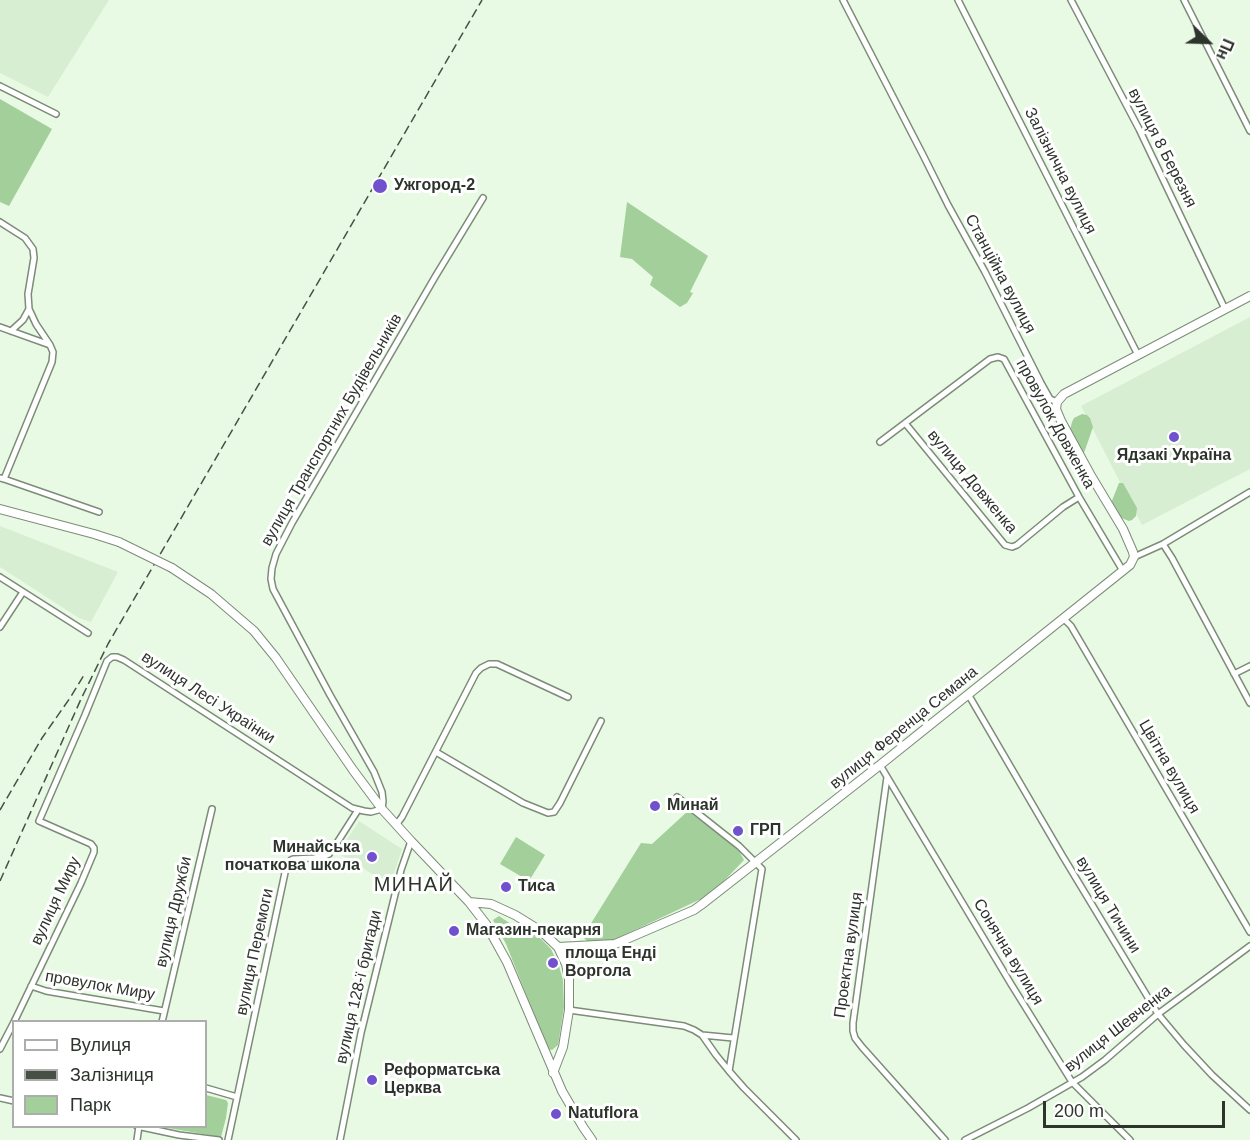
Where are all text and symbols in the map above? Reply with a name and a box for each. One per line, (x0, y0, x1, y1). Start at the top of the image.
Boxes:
north arrow (1178, 12, 1238, 72)
text: Пн (1213, 36, 1237, 62)
street label: вулиця 8 Березня (1124, 85, 1200, 211)
street label: Залізнична вулиця (1020, 105, 1100, 237)
place label: Ужгород-2 (394, 176, 475, 196)
marker: Ужгород-2 (371, 177, 389, 195)
street label: Станційна вулиця (960, 211, 1040, 337)
street label: вулиця Транспортних Будівельників (257, 310, 407, 550)
street label: провулок Довженка (1011, 356, 1099, 492)
street label: вулиця Довженка (923, 426, 1021, 538)
marker: Ядзакі Україна (1167, 430, 1181, 444)
place label: Ядзакі Україна (1117, 446, 1231, 466)
street label: вулиця Лесі Українки (138, 648, 278, 748)
street label: вулиця Ференца Семана (826, 662, 982, 794)
street label: Цвітна вулиця (1134, 717, 1204, 817)
place label: Минай (667, 796, 719, 816)
marker: Минай (648, 799, 662, 813)
place label: ГРП (750, 821, 781, 841)
marker: ГРП (731, 824, 745, 838)
place label: Минайська початкова школа (225, 838, 360, 876)
marker: Минайська початкова школа (365, 850, 379, 864)
street label: вулиця Тичини (1072, 853, 1144, 957)
street label: вулиця Миру (27, 854, 85, 948)
street label: вулиця Дружби (152, 855, 196, 969)
district label: МИНАЙ (374, 873, 454, 897)
place label: Тиса (518, 877, 555, 897)
marker: Тиса (499, 880, 513, 894)
street label: вулиця Перемоги (232, 887, 278, 1017)
street label: Проектна вулиця (831, 891, 867, 1019)
street label: Сонячна вулиця (969, 895, 1047, 1009)
street label: вулиця 128-ї бригади (332, 908, 386, 1066)
place label: Магазин-пекарня (466, 921, 601, 941)
marker: Магазин-пекарня (447, 924, 461, 938)
place label: площа Енді Воргола (565, 944, 656, 982)
marker: площа Енді Воргола (546, 956, 560, 970)
street label: провулок Миру (44, 967, 156, 1005)
street label: вулиця Шевченка (1061, 981, 1175, 1077)
legend (12, 1020, 207, 1128)
text: Вулиця (70, 1035, 131, 1055)
place label: Реформатська Церква (384, 1061, 500, 1099)
text: Залізниця (70, 1065, 154, 1085)
marker: Реформатська Церква (365, 1073, 379, 1087)
scale bar (1046, 1089, 1228, 1127)
text: Парк (70, 1095, 111, 1115)
text: 200 m (1054, 1101, 1104, 1121)
place label: Natuflora (568, 1104, 638, 1124)
marker: Natuflora (549, 1107, 563, 1121)

